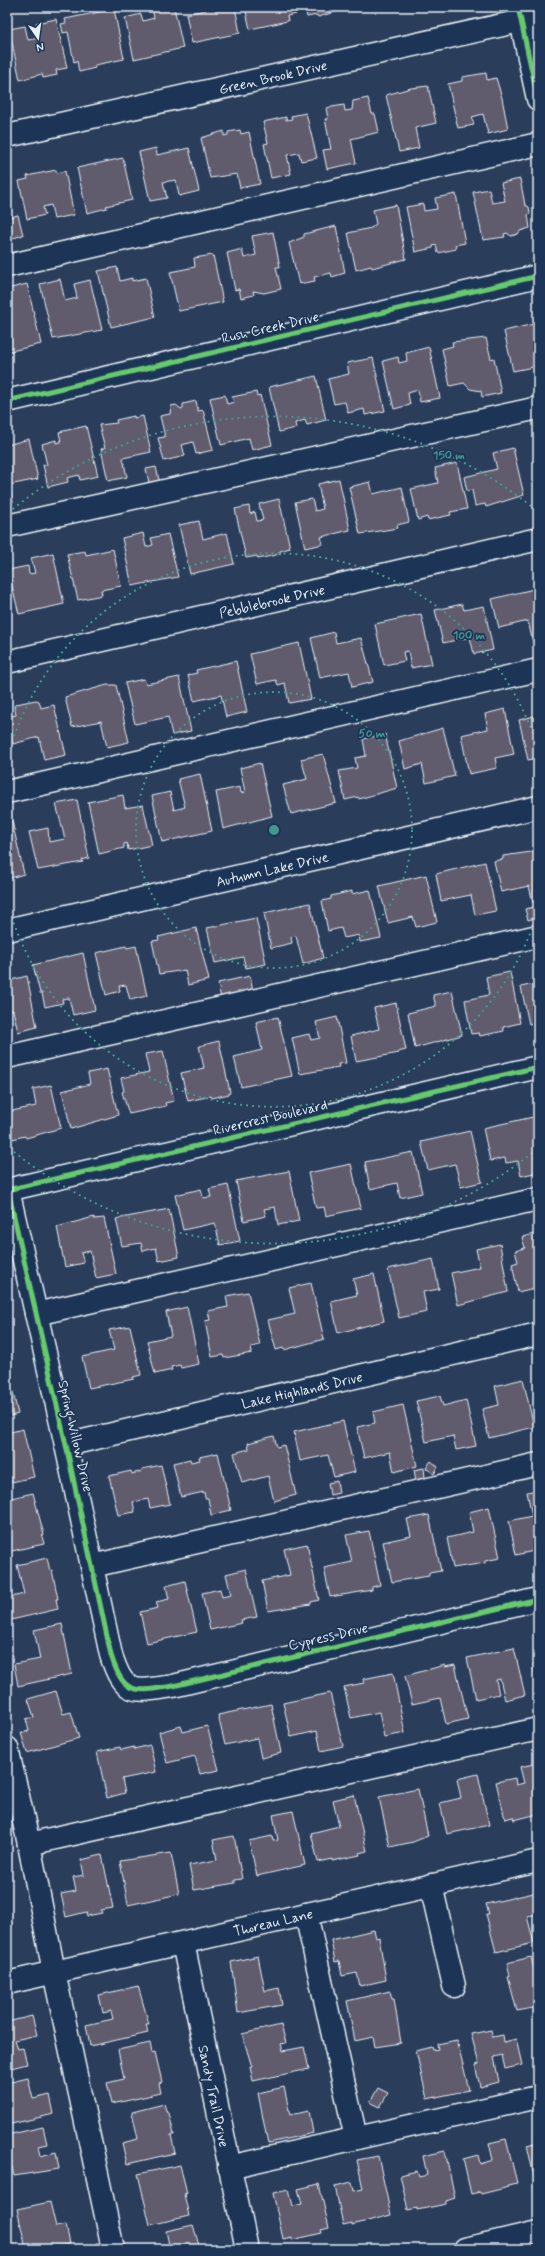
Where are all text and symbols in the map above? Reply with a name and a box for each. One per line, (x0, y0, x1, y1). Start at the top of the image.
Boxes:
north arrow (18, 18, 58, 58)
text: N (35, 39, 45, 54)
street label: Green Brook Drive (217, 57, 329, 99)
street label: Rush Creek Drive (220, 308, 321, 348)
text: 150 m (433, 448, 465, 464)
street label: Pebblebrook Drive (218, 581, 327, 623)
text: 100 m (453, 628, 486, 644)
text: 50 m (359, 726, 386, 742)
centre of rings (267, 823, 281, 837)
street label: Autumn Lake Drive (214, 848, 330, 892)
street label: Rivercrest Boulevard (211, 1096, 329, 1140)
street label: Lake Highlands Drive (240, 1368, 365, 1414)
street label: Spring Willow Drive (51, 1379, 97, 1494)
street label: Cypress Drive (287, 1619, 370, 1655)
street label: Thoreau Lane (232, 1905, 315, 1941)
street label: Sandy Trail Drive (193, 2043, 233, 2149)

